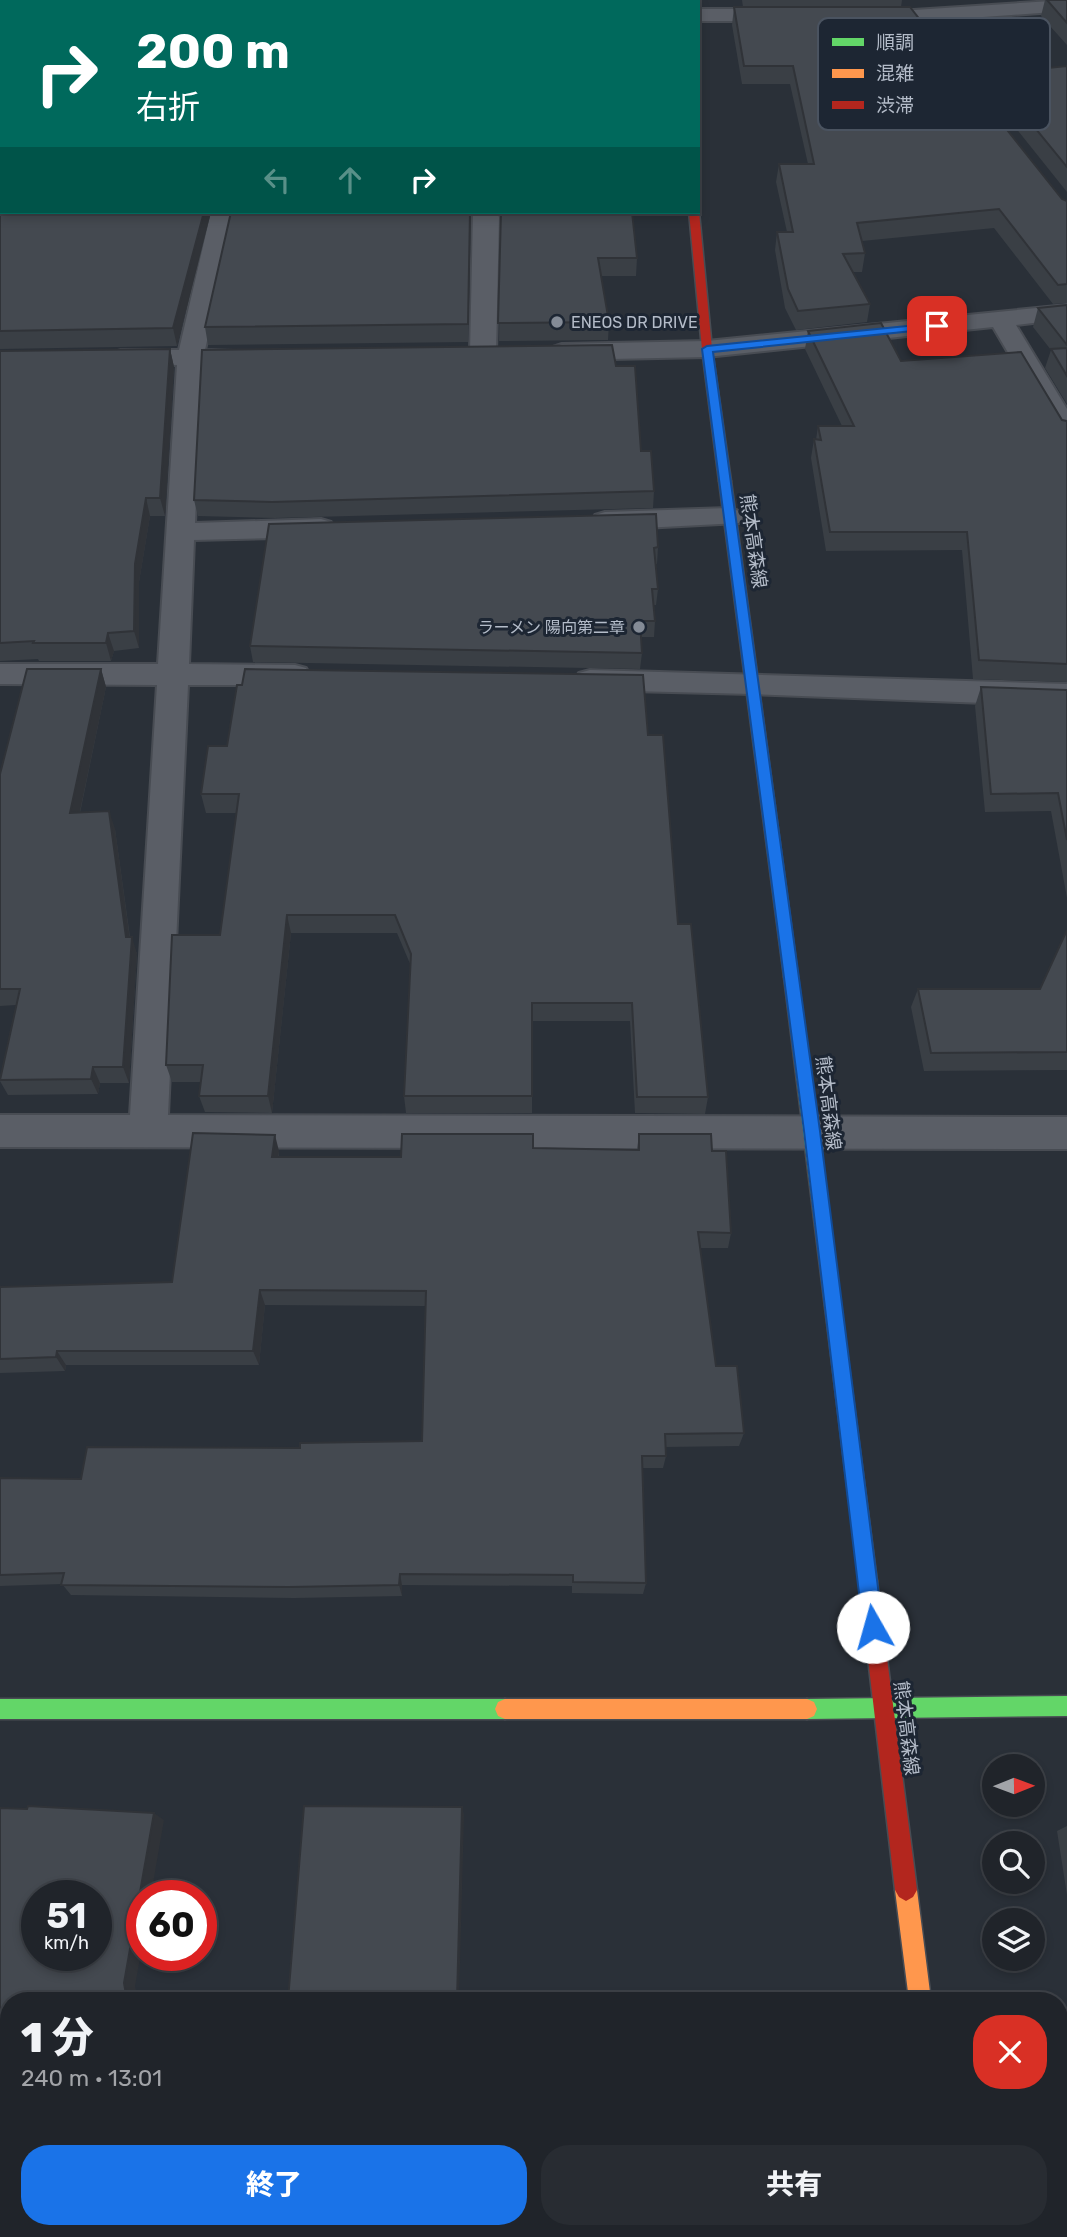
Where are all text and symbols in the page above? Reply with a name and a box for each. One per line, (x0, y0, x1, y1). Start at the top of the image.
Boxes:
legend (818, 18, 1050, 130)
text: 200 m (136, 22, 290, 80)
icon: right (21, 28, 112, 119)
text: 順調 (876, 31, 914, 54)
text: 混雑 (876, 62, 914, 85)
text: 右折 (136, 88, 200, 126)
text: 渋滞 (876, 94, 914, 117)
icon: left (258, 161, 296, 199)
icon: ahead (331, 161, 369, 199)
icon: right (404, 161, 442, 199)
pin (907, 296, 967, 356)
icon: arrive (918, 307, 956, 345)
place label: ENEOS DR DRIVE (571, 313, 698, 332)
marker: ENEOS DR DRIVE (549, 314, 565, 330)
street label: 熊本高森線 (736, 492, 772, 590)
place label: ラーメン 陽向第二章 (478, 618, 625, 637)
marker: ラーメン 陽向第二章 (631, 619, 647, 635)
street label: 熊本高森線 (811, 1055, 846, 1152)
position arrow (836, 1590, 910, 1664)
street label: 熊本高森線 (889, 1680, 924, 1777)
north arrow (982, 1754, 1045, 1816)
map controls (982, 1754, 1045, 1971)
button: search (982, 1831, 1045, 1894)
speed limit sign: 60 (126, 1880, 217, 1971)
text: 51 (47, 1895, 86, 1937)
button: layers (982, 1908, 1045, 1971)
text: km/h (44, 1932, 89, 1954)
text: 1 分 (21, 2013, 94, 2063)
button: close (973, 2015, 1047, 2089)
text: 240 m · 13:01 (21, 2064, 162, 2092)
button: 終了 (21, 2145, 527, 2225)
button: 共有 (541, 2145, 1047, 2225)

